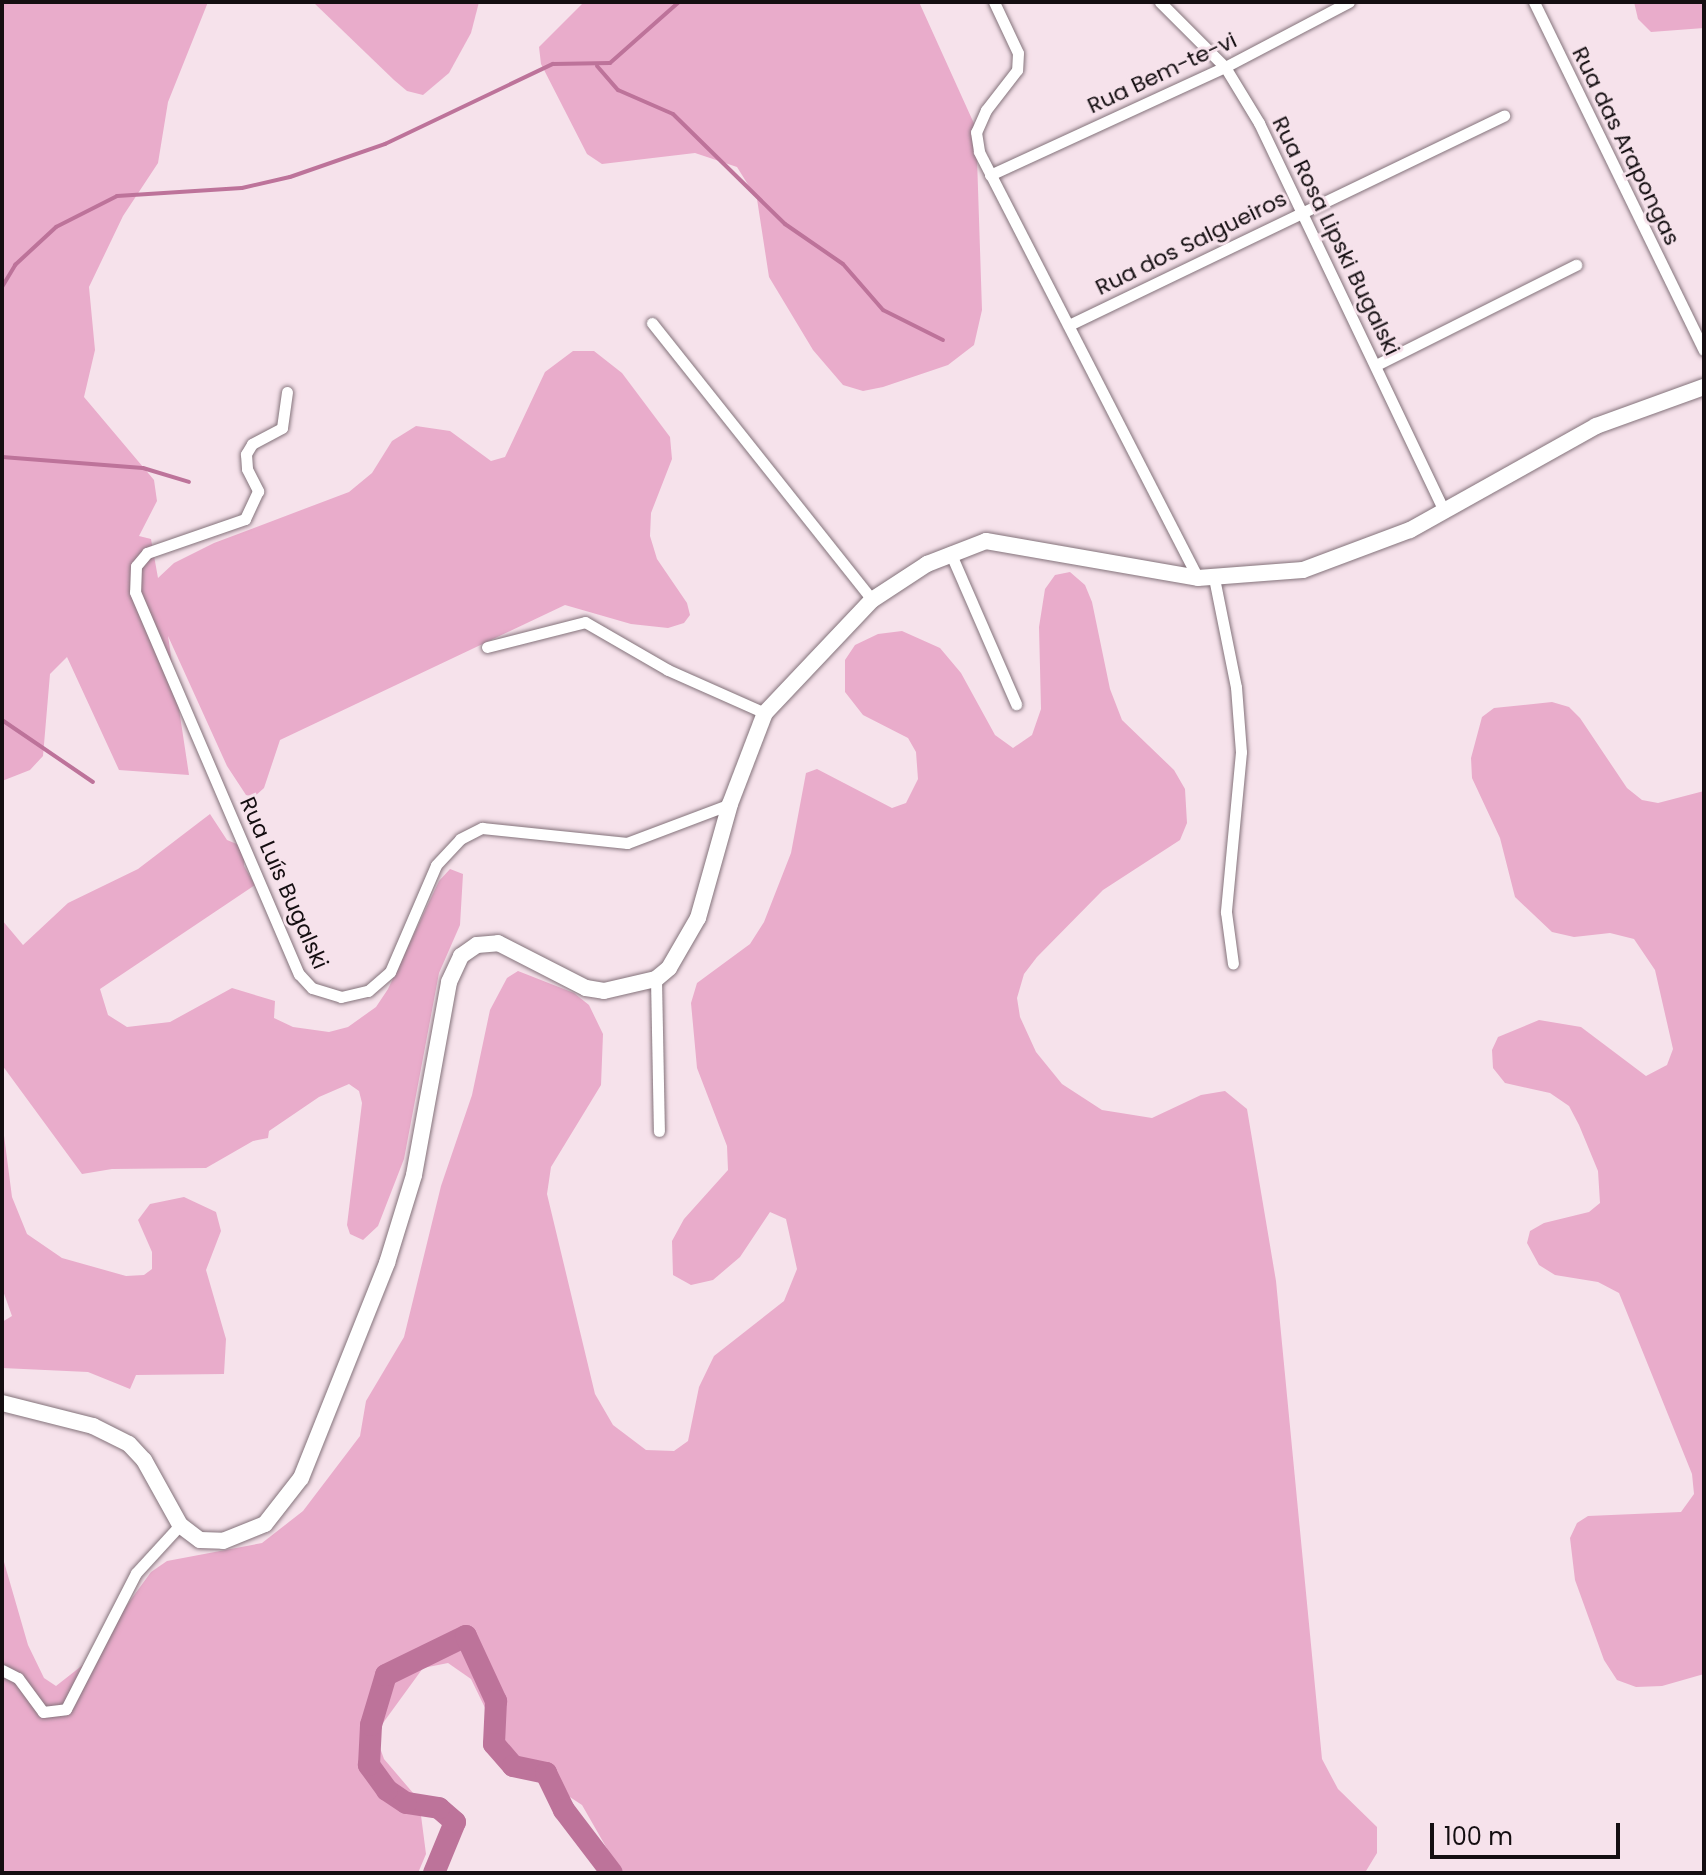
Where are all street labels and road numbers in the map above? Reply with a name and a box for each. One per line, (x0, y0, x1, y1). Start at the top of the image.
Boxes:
street label: Rua Bem-te-vi (1083, 27, 1241, 119)
street label: Rua das Arapongas (1566, 42, 1686, 250)
street label: Rua Rosa Lipski Bugalski (1267, 112, 1405, 360)
street label: Rua dos Salgueiros (1091, 185, 1291, 301)
street label: Rua Luís Bugalski (234, 793, 334, 973)

